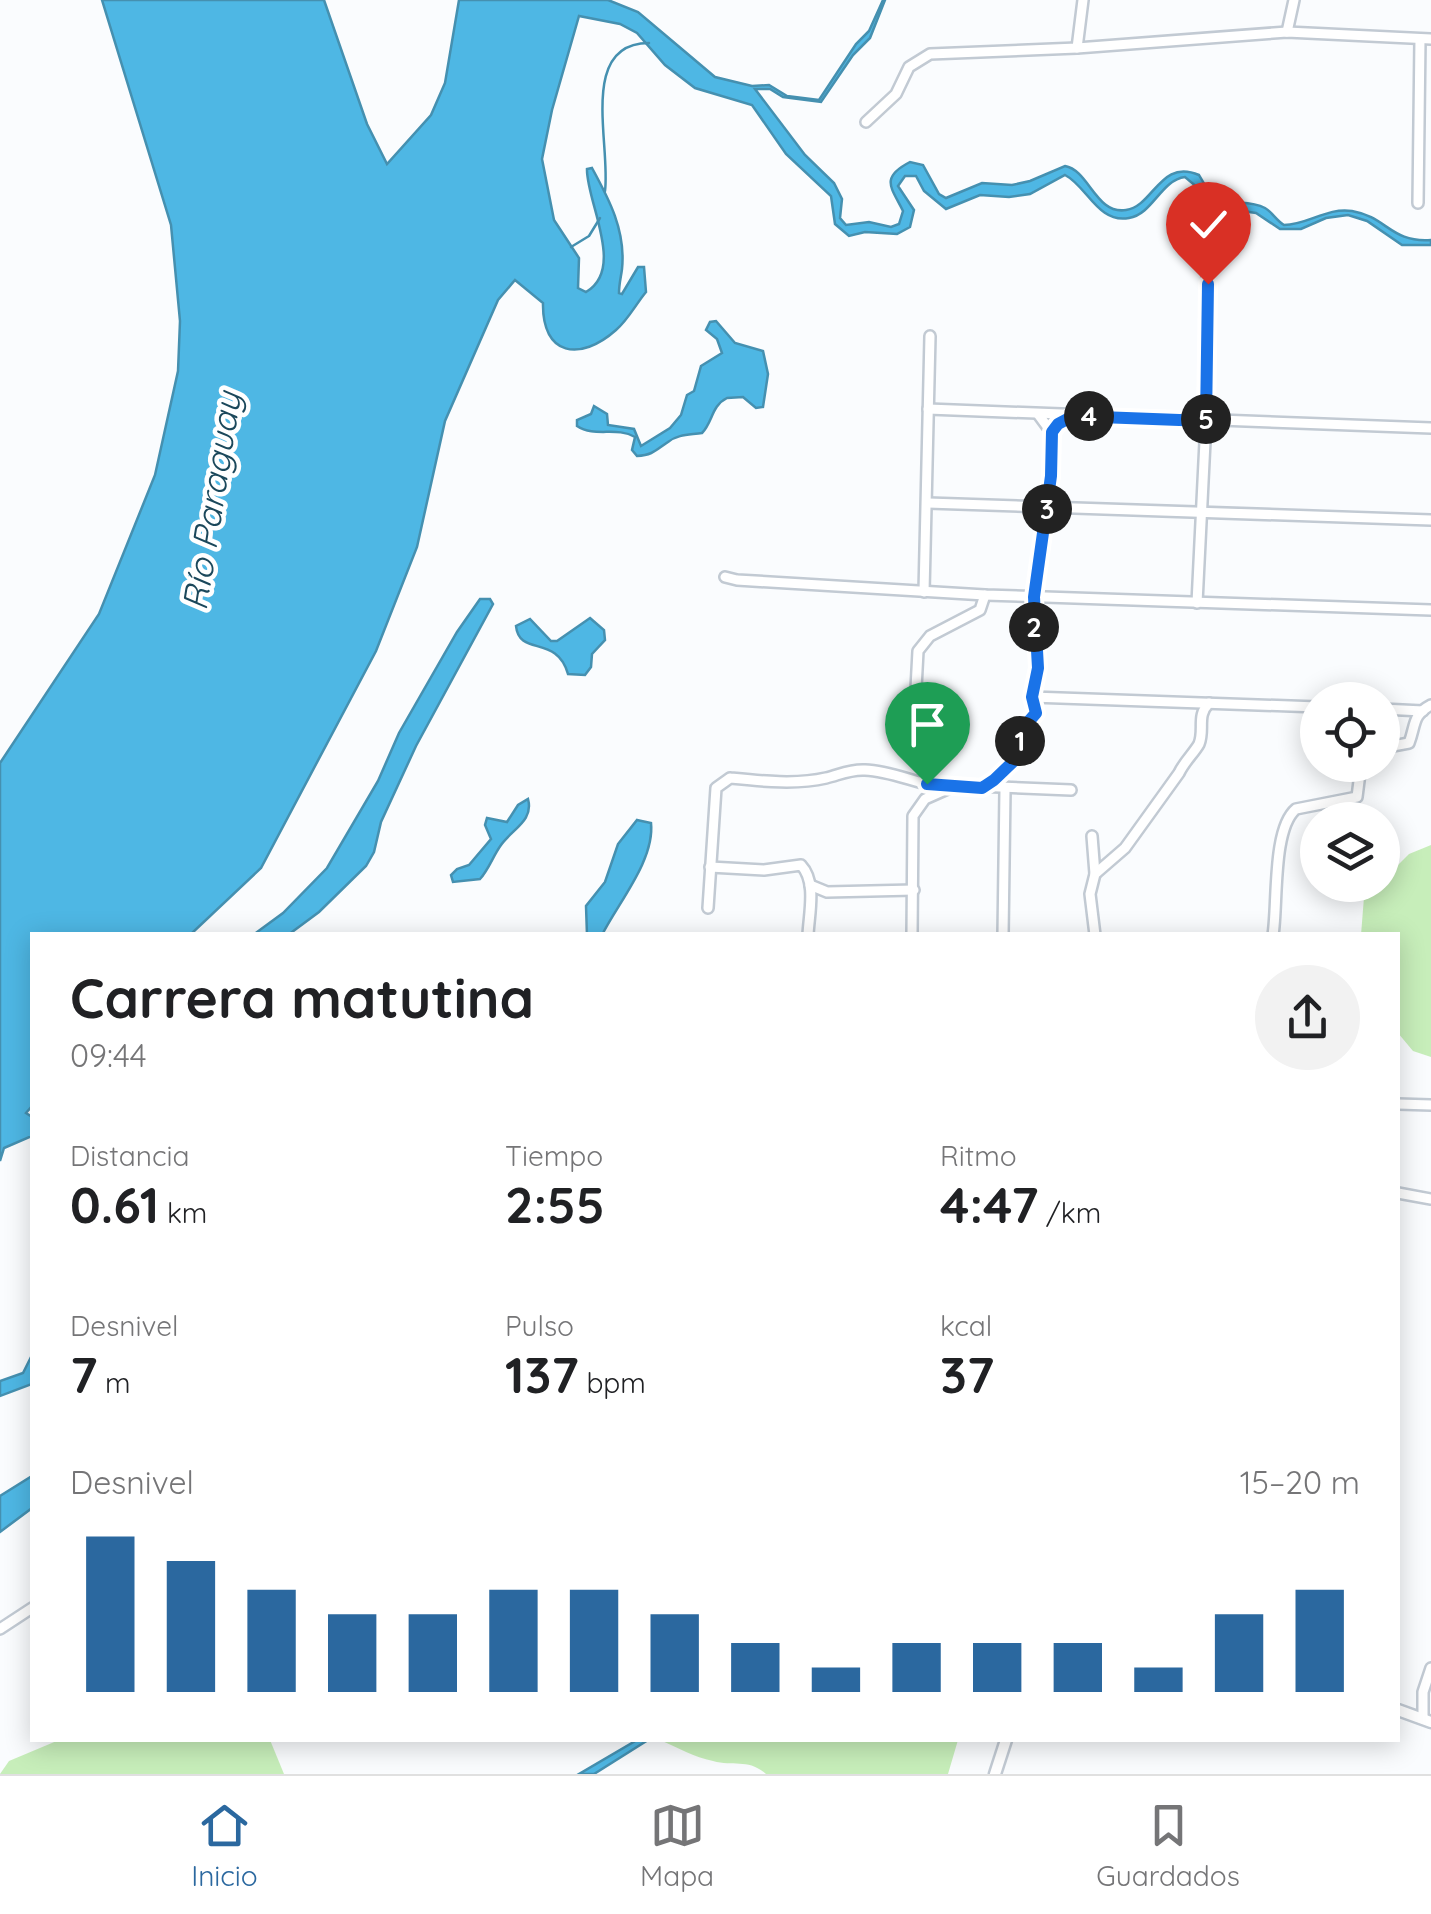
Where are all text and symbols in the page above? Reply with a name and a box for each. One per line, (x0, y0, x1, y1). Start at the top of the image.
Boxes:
pin (1166, 182, 1251, 285)
icon: check (1181, 197, 1236, 252)
water label: Río Paraguay (172, 386, 250, 613)
pin: 4 (1064, 391, 1114, 441)
pin: 5 (1181, 394, 1231, 444)
text: 4 (1081, 398, 1097, 433)
text: 5 (1198, 401, 1214, 436)
pin: 3 (1022, 484, 1072, 534)
text: 3 (1039, 491, 1055, 526)
pin: 2 (1009, 602, 1059, 652)
text: 2 (1026, 609, 1042, 644)
pin (885, 682, 970, 785)
map controls (1300, 682, 1400, 902)
button: locate (1300, 682, 1400, 782)
icon: arrive (900, 697, 955, 752)
pin: 1 (995, 716, 1045, 766)
text: 1 (1015, 723, 1025, 758)
button: layers (1300, 802, 1400, 902)
text: Carrera matutina (70, 963, 534, 1032)
button: share (1255, 965, 1360, 1070)
text: 09:44 (70, 1035, 147, 1075)
text: Distancia (70, 1138, 189, 1173)
text: Tiempo (505, 1138, 603, 1173)
text: Ritmo (940, 1138, 1017, 1173)
text: 0.61 (70, 1173, 159, 1236)
text: 2:55 (505, 1173, 605, 1236)
text: 4:47 (940, 1173, 1038, 1236)
text: km (159, 1195, 207, 1230)
text: /km (1038, 1195, 1101, 1230)
text: Desnivel (70, 1308, 178, 1343)
text: Pulso (505, 1308, 574, 1343)
text: kcal (940, 1308, 992, 1343)
text: 7 (70, 1343, 97, 1406)
text: 137 (505, 1343, 579, 1406)
text: 37 (940, 1343, 994, 1406)
text: m (97, 1365, 131, 1400)
text: bpm (579, 1365, 646, 1400)
text: Desnivel (70, 1462, 194, 1502)
text: 15–20 m (1240, 1462, 1360, 1502)
tab: Inicio (191, 1798, 258, 1893)
tab: Mapa (640, 1798, 714, 1893)
tab: Guardados (1096, 1798, 1240, 1893)

